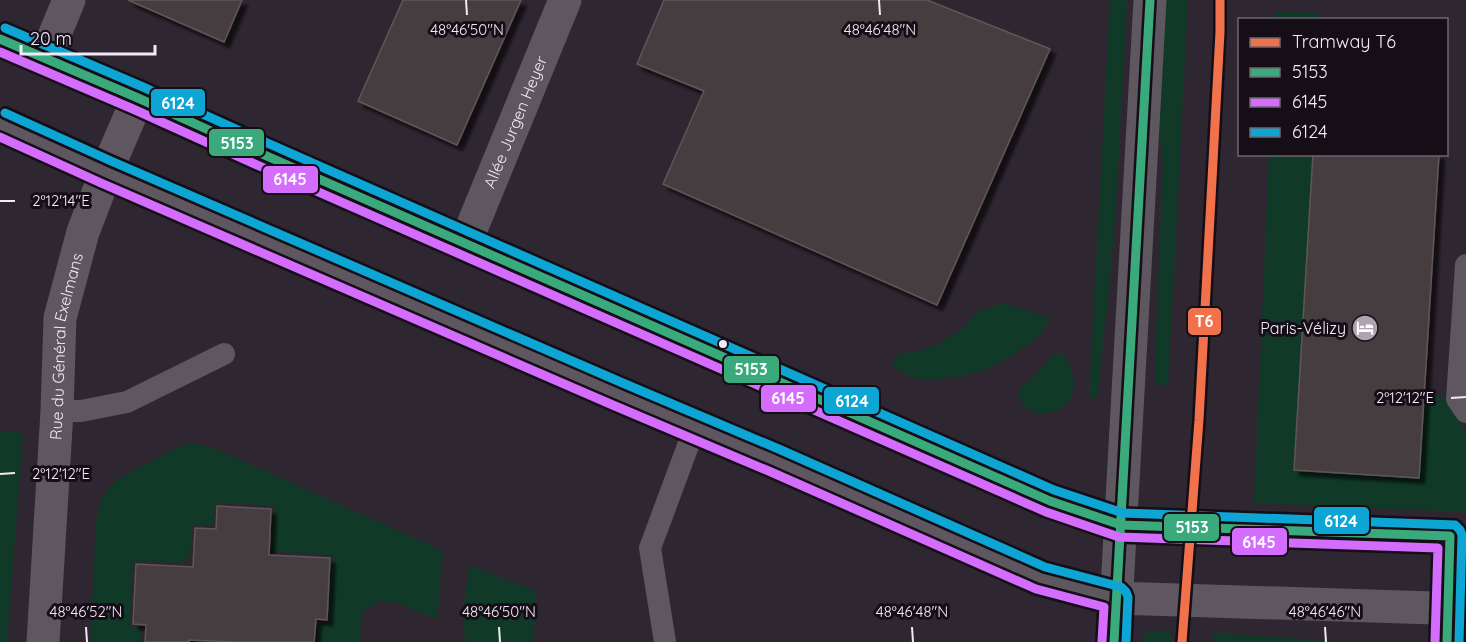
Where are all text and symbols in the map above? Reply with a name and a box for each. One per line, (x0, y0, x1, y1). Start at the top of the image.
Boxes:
scale bar (21, 18, 154, 56)
legend (1238, 18, 1448, 156)
text: 48°46'50"N (430, 20, 504, 39)
text: 48°46'48"N (844, 20, 916, 39)
text: 20 m (30, 27, 72, 50)
text: Tramway T6 (1292, 30, 1396, 53)
street label: Allée Jurgen Heyer (479, 53, 551, 191)
text: 5153 (1292, 60, 1328, 83)
line badge: 6124 (150, 88, 206, 117)
text: 6145 (1292, 90, 1327, 113)
text: 6124 (161, 93, 195, 113)
text: 6124 (1292, 120, 1327, 143)
line badge: 5153 (208, 128, 265, 157)
text: 5153 (220, 133, 254, 153)
line badge: 6145 (262, 165, 319, 194)
text: 6145 (273, 169, 307, 189)
text: 2°12'14"E (32, 191, 90, 210)
street label: Rue du Général Exelmans (45, 251, 87, 441)
line badge: T6 (1187, 307, 1222, 336)
text: T6 (1195, 311, 1214, 331)
hotel icon: Paris-Vélizy (1350, 313, 1380, 343)
place label: Paris-Vélizy (1260, 318, 1346, 338)
unlabelled marker (717, 338, 729, 350)
line badge: 5153 (723, 355, 780, 384)
text: 5153 (734, 359, 768, 379)
line badge: 6145 (760, 384, 817, 413)
line badge: 6124 (823, 386, 880, 415)
text: 6145 (771, 388, 805, 408)
text: 2°12'12"E (1376, 388, 1434, 407)
text: 6124 (835, 391, 869, 411)
text: 2°12'12"E (32, 464, 90, 483)
line badge: 6124 (1313, 506, 1370, 535)
text: 6124 (1324, 511, 1358, 531)
line badge: 5153 (1163, 513, 1220, 542)
text: 5153 (1175, 517, 1209, 537)
line badge: 6145 (1231, 527, 1288, 556)
text: 6145 (1242, 532, 1276, 552)
text: 48°46'52"N (49, 602, 123, 621)
text: 48°46'50"N (462, 602, 536, 621)
text: 48°46'48"N (876, 602, 948, 621)
text: 48°46'46"N (1289, 602, 1361, 621)

